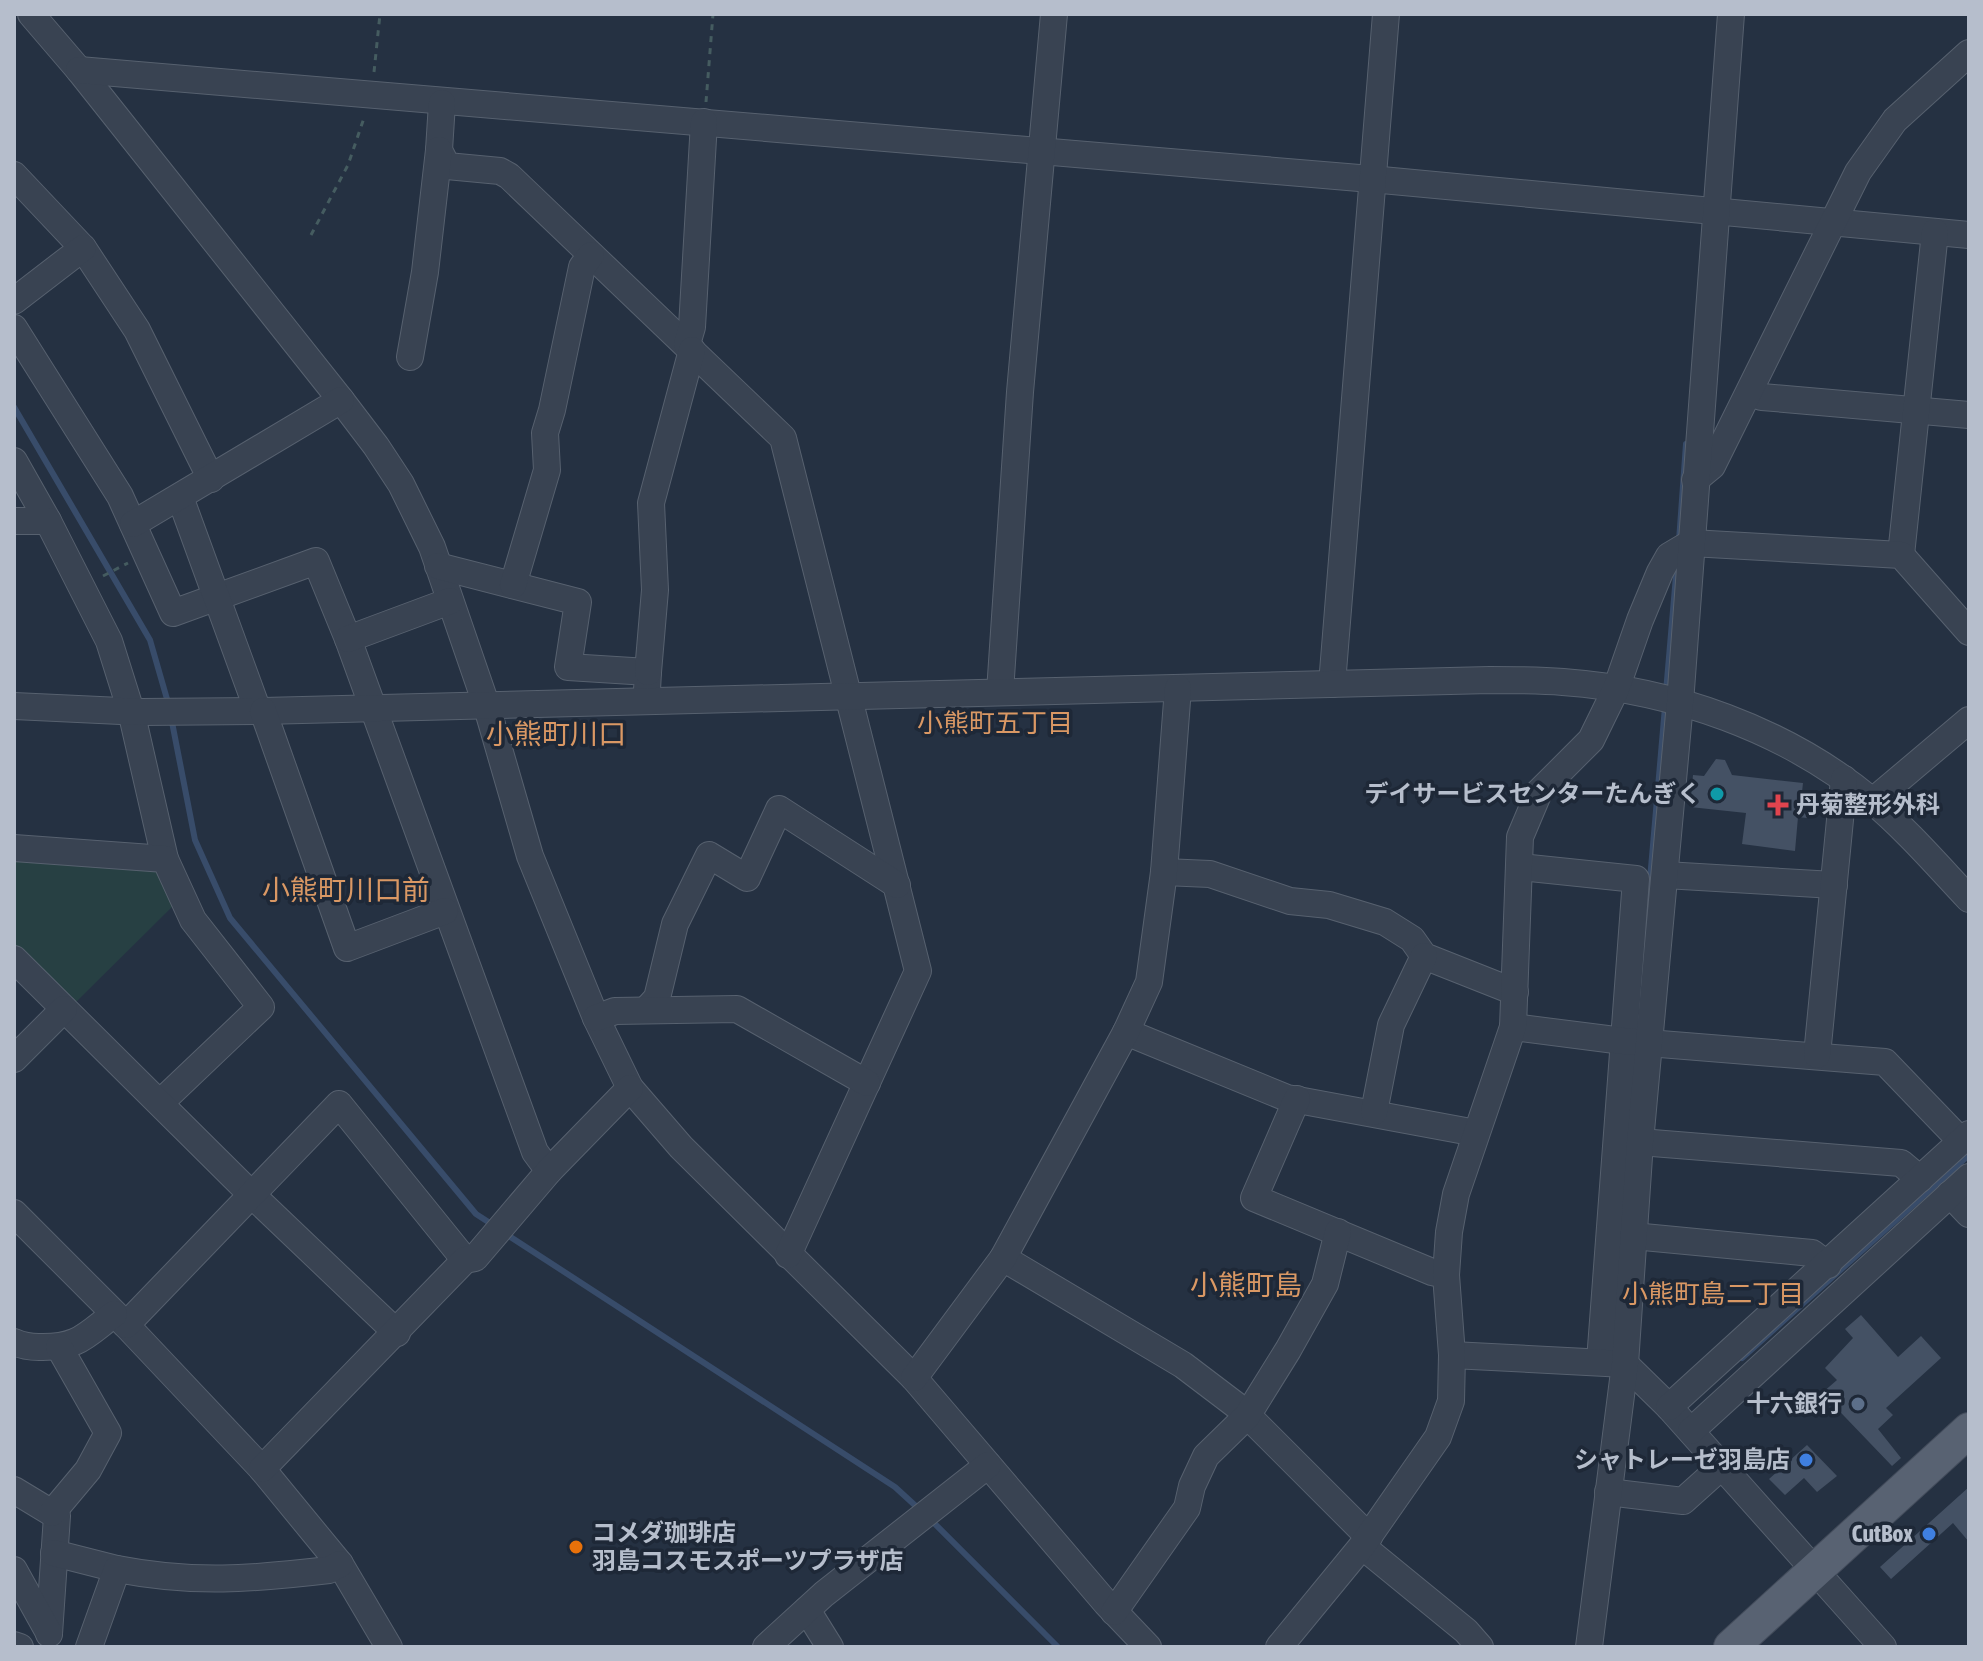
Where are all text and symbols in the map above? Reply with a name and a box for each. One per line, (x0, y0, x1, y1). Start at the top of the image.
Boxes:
district label: 小熊町五丁目 (917, 708, 1073, 738)
district label: 小熊町川口 (486, 718, 626, 750)
place label: デイサービスセンターたんぎく (1365, 780, 1701, 807)
marker: デイサービスセンターたんぎく (1708, 785, 1726, 803)
place label: 丹菊整形外科 (1796, 791, 1940, 818)
marker: 丹菊整形外科 (1767, 794, 1789, 816)
district label: 小熊町川口前 (262, 874, 430, 906)
district label: 小熊町島 (1190, 1269, 1302, 1301)
district label: 小熊町島二丁目 (1622, 1279, 1804, 1309)
place label: 十六銀行 (1746, 1390, 1842, 1417)
marker: 十六銀行 (1849, 1395, 1867, 1413)
place label: シャトレーゼ羽島店 (1574, 1446, 1790, 1473)
marker: シャトレーゼ羽島店 (1797, 1451, 1815, 1469)
place label: コメダ珈琲店 羽島コスモスポーツプラザ店 (592, 1519, 904, 1574)
place label: CutBox (1852, 1520, 1913, 1547)
marker: CutBox (1920, 1525, 1938, 1543)
marker: コメダ珈琲店 羽島コスモスポーツプラザ店 (567, 1538, 585, 1556)

